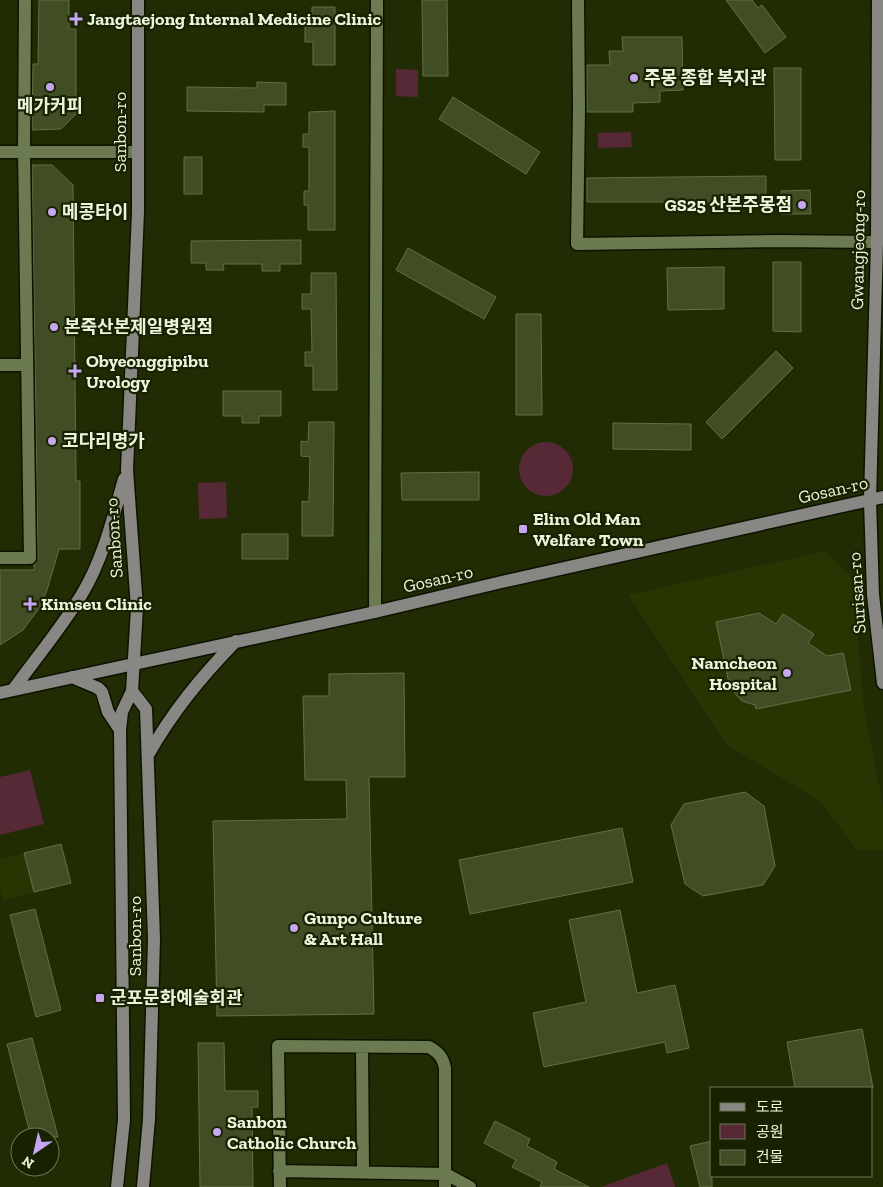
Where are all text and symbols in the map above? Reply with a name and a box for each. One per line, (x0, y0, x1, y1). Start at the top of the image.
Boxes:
place label: Jangtaejong Internal Medicine Clinic (87, 8, 382, 30)
marker: Jangtaejong Internal Medicine Clinic (69, 12, 83, 26)
place label: 주몽 종합 복지관 (644, 67, 767, 89)
marker: 주몽 종합 복지관 (628, 72, 640, 84)
marker: 메가커피 (44, 81, 56, 93)
street label: Sanbon-ro (109, 92, 131, 172)
place label: 메가커피 (17, 95, 83, 117)
street label: Gwangjeong-ro (846, 190, 870, 310)
place label: GS25 산본주몽점 (664, 194, 792, 216)
marker: GS25 산본주몽점 (796, 199, 808, 211)
place label: 메콩타이 (62, 201, 128, 223)
marker: 메콩타이 (46, 206, 58, 218)
place label: 본죽산본제일병원점 (64, 316, 213, 338)
marker: 본죽산본제일병원점 (48, 321, 60, 333)
place label: Obyeonggipibu Urology (86, 350, 209, 393)
marker: Obyeonggipibu Urology (68, 364, 82, 378)
place label: 코다리명가 (62, 430, 145, 452)
marker: 코다리명가 (46, 435, 58, 447)
street label: Gosan-ro (796, 471, 870, 509)
street label: Sanbon-ro (100, 497, 128, 579)
place label: Elim Old Man Welfare Town (533, 508, 644, 551)
marker: Elim Old Man Welfare Town (517, 523, 529, 535)
street label: Surisan-ro (843, 551, 871, 635)
street label: Gosan-ro (401, 560, 475, 598)
place label: Kimseu Clinic (41, 593, 152, 615)
marker: Kimseu Clinic (23, 597, 37, 611)
place label: Namcheon Hospital (691, 652, 777, 695)
marker: Namcheon Hospital (781, 667, 793, 679)
street label: Sanbon-ro (124, 896, 146, 976)
place label: Gunpo Culture & Art Hall (304, 907, 422, 950)
marker: Gunpo Culture & Art Hall (288, 922, 300, 934)
place label: 군포문화예술회관 (110, 987, 243, 1009)
marker: 군포문화예술회관 (94, 992, 106, 1004)
legend (710, 1087, 873, 1177)
text: 도로 (756, 1098, 784, 1116)
place label: Sanbon Catholic Church (227, 1111, 357, 1154)
text: 공원 (756, 1123, 784, 1141)
marker: Sanbon Catholic Church (211, 1126, 223, 1138)
north arrow (10, 1127, 60, 1177)
text: 건물 (756, 1148, 784, 1166)
text: N (19, 1152, 37, 1172)

